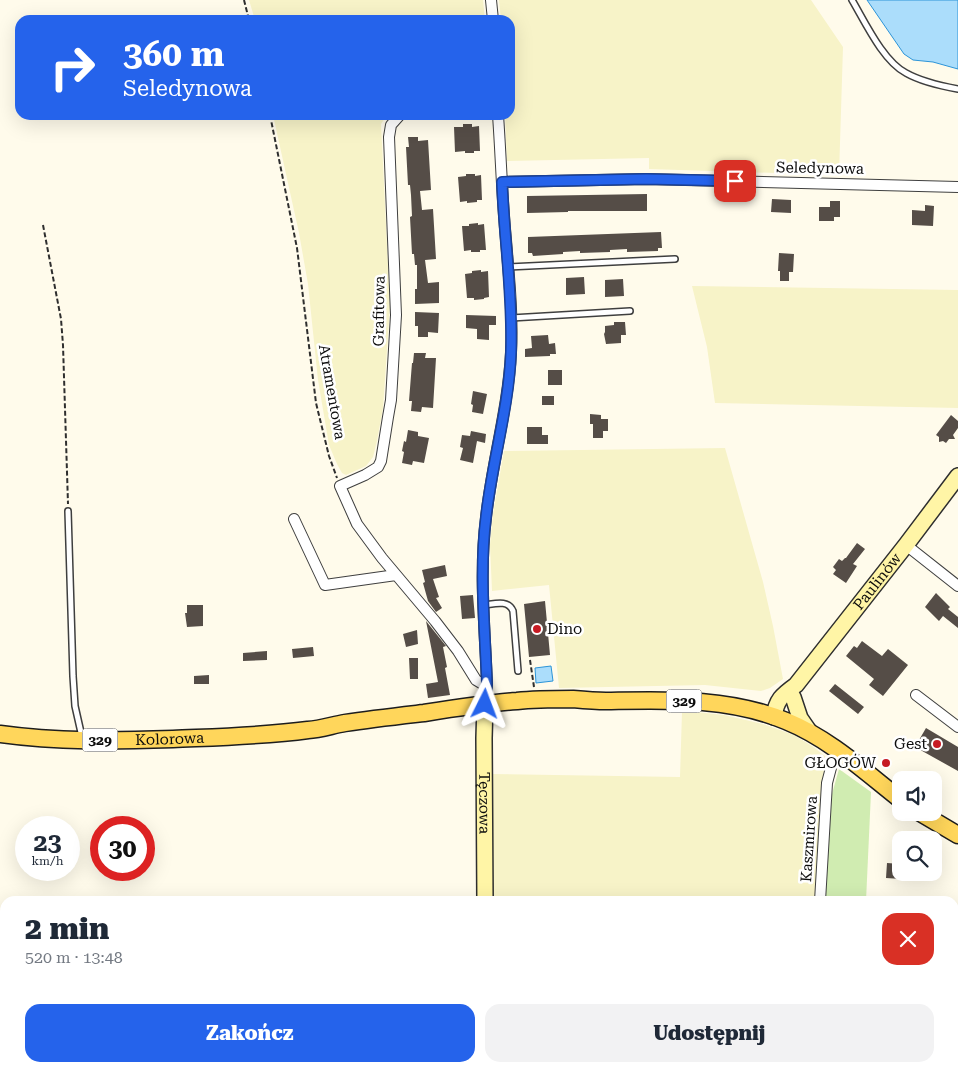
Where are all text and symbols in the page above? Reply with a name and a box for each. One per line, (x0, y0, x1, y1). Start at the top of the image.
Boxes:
text: 360 m (123, 34, 224, 75)
icon: right (40, 35, 105, 100)
text: Seledynowa (123, 76, 252, 101)
street label: Seledynowa (776, 158, 864, 178)
pin (714, 160, 756, 202)
icon: arrive (721, 167, 749, 195)
street label: Grafitowa (369, 276, 389, 346)
street label: Atramentowa (315, 343, 349, 441)
street label: Paulinów (849, 549, 905, 614)
place label: Dino (547, 620, 582, 638)
marker: Dino (531, 623, 543, 635)
position arrow (458, 677, 510, 729)
road number: 329 (666, 689, 702, 712)
road number: 329 (82, 728, 118, 752)
street label: Kolorowa (135, 729, 204, 749)
place label: Gest (894, 735, 927, 753)
marker: Gest (931, 738, 943, 750)
place label: GŁOGÓW (805, 753, 877, 772)
marker: GŁOGÓW (880, 757, 892, 769)
map controls (892, 771, 942, 881)
button: sound (892, 771, 942, 821)
street label: Tęczowa (475, 772, 494, 834)
street label: Kaszmirowa (797, 795, 821, 883)
speed limit sign: 30 (90, 816, 155, 881)
text: 23 (33, 828, 62, 857)
button: search (892, 831, 942, 881)
text: km/h (31, 854, 64, 868)
text: 2 min (25, 911, 109, 946)
button: close (882, 913, 934, 965)
text: 520 m · 13:48 (25, 948, 123, 967)
button: Zakończ (25, 1004, 475, 1062)
button: Udostępnij (485, 1004, 934, 1062)

